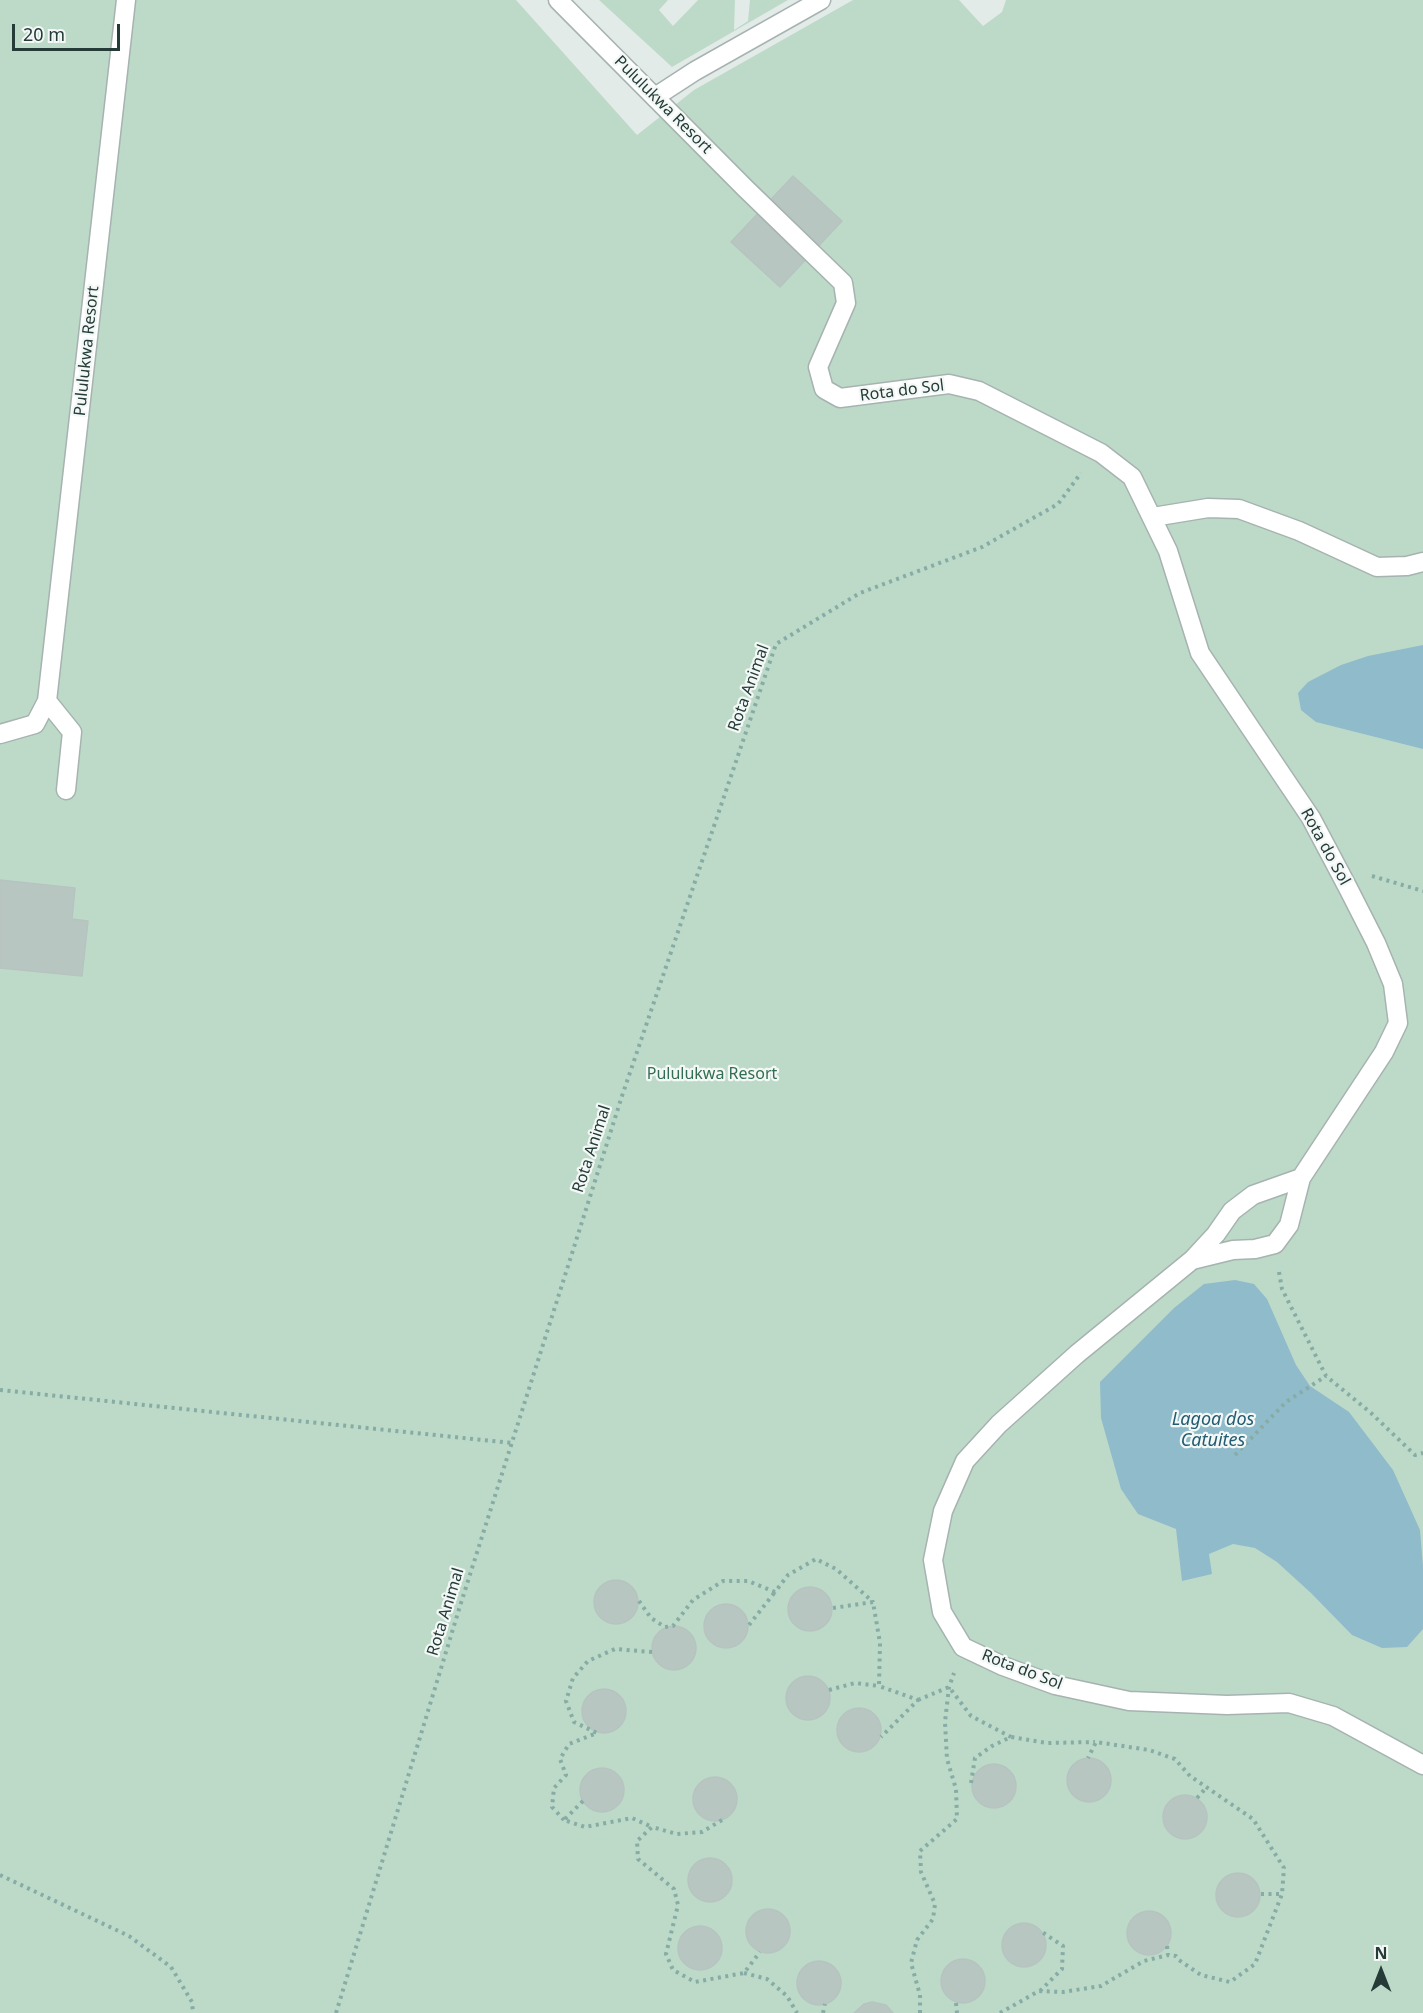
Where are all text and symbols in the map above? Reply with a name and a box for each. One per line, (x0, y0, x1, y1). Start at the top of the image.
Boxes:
scale bar (15, 12, 123, 50)
text: 20 m (23, 22, 65, 46)
street label: Pululukwa Resort (610, 52, 716, 158)
street label: Pululukwa Resort (71, 285, 103, 417)
street label: Rota do Sol (859, 376, 945, 406)
street label: Rota Animal (724, 642, 774, 734)
street label: Rota do Sol (1296, 805, 1354, 889)
park label: Pululukwa Resort (647, 1064, 777, 1084)
street label: Rota Animal (569, 1103, 615, 1195)
water label: Lagoa dos Catuites (1172, 1409, 1254, 1452)
street label: Rota Animal (424, 1566, 468, 1658)
street label: Rota do Sol (979, 1646, 1065, 1694)
north arrow (1351, 1941, 1411, 2001)
text: N (1374, 1942, 1388, 1964)

